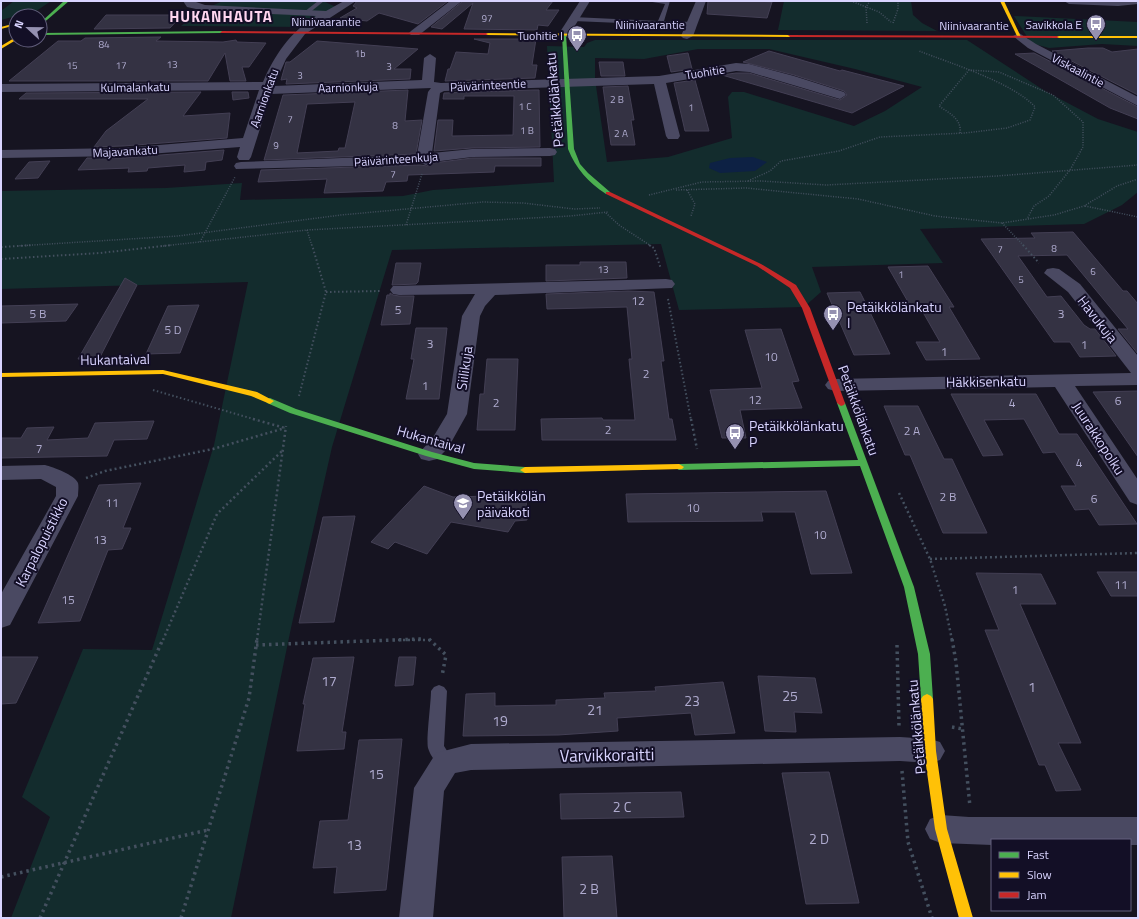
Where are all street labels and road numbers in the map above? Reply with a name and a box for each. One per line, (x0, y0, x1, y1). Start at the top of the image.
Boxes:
street label: Niinivaarantie (291, 12, 361, 31)
street label: Niinivaarantie (615, 15, 685, 34)
street label: Niinivaarantie (939, 16, 1009, 35)
street label: Viskaalintie (1048, 48, 1108, 92)
street label: Petäikkölänkatu (539, 52, 569, 148)
street label: Tuohitie (684, 59, 726, 85)
street label: Aarnionkatu (245, 66, 283, 130)
street label: Päivärinteentie (449, 74, 527, 96)
street label: Aarnionkuja (318, 76, 378, 98)
street label: Kulmalankatu (100, 77, 170, 97)
street label: Majavankatu (92, 140, 158, 162)
street label: Päivärinteenkuja (353, 147, 439, 171)
street label: Havukuja (1073, 291, 1123, 347)
street label: Siilikuja (451, 345, 477, 391)
street label: Hukantaival (80, 348, 150, 370)
street label: Petäikkölänkatu (833, 362, 885, 458)
street label: Häkkisenkatu (946, 370, 1026, 392)
street label: Juurakkopolku (1067, 397, 1131, 479)
street label: Hukantaival (395, 419, 467, 459)
street label: Karpalopuistikko (9, 494, 73, 590)
street label: Petäikkölänkatu (901, 679, 931, 775)
street label: Varvikkoraitti (559, 741, 655, 769)

